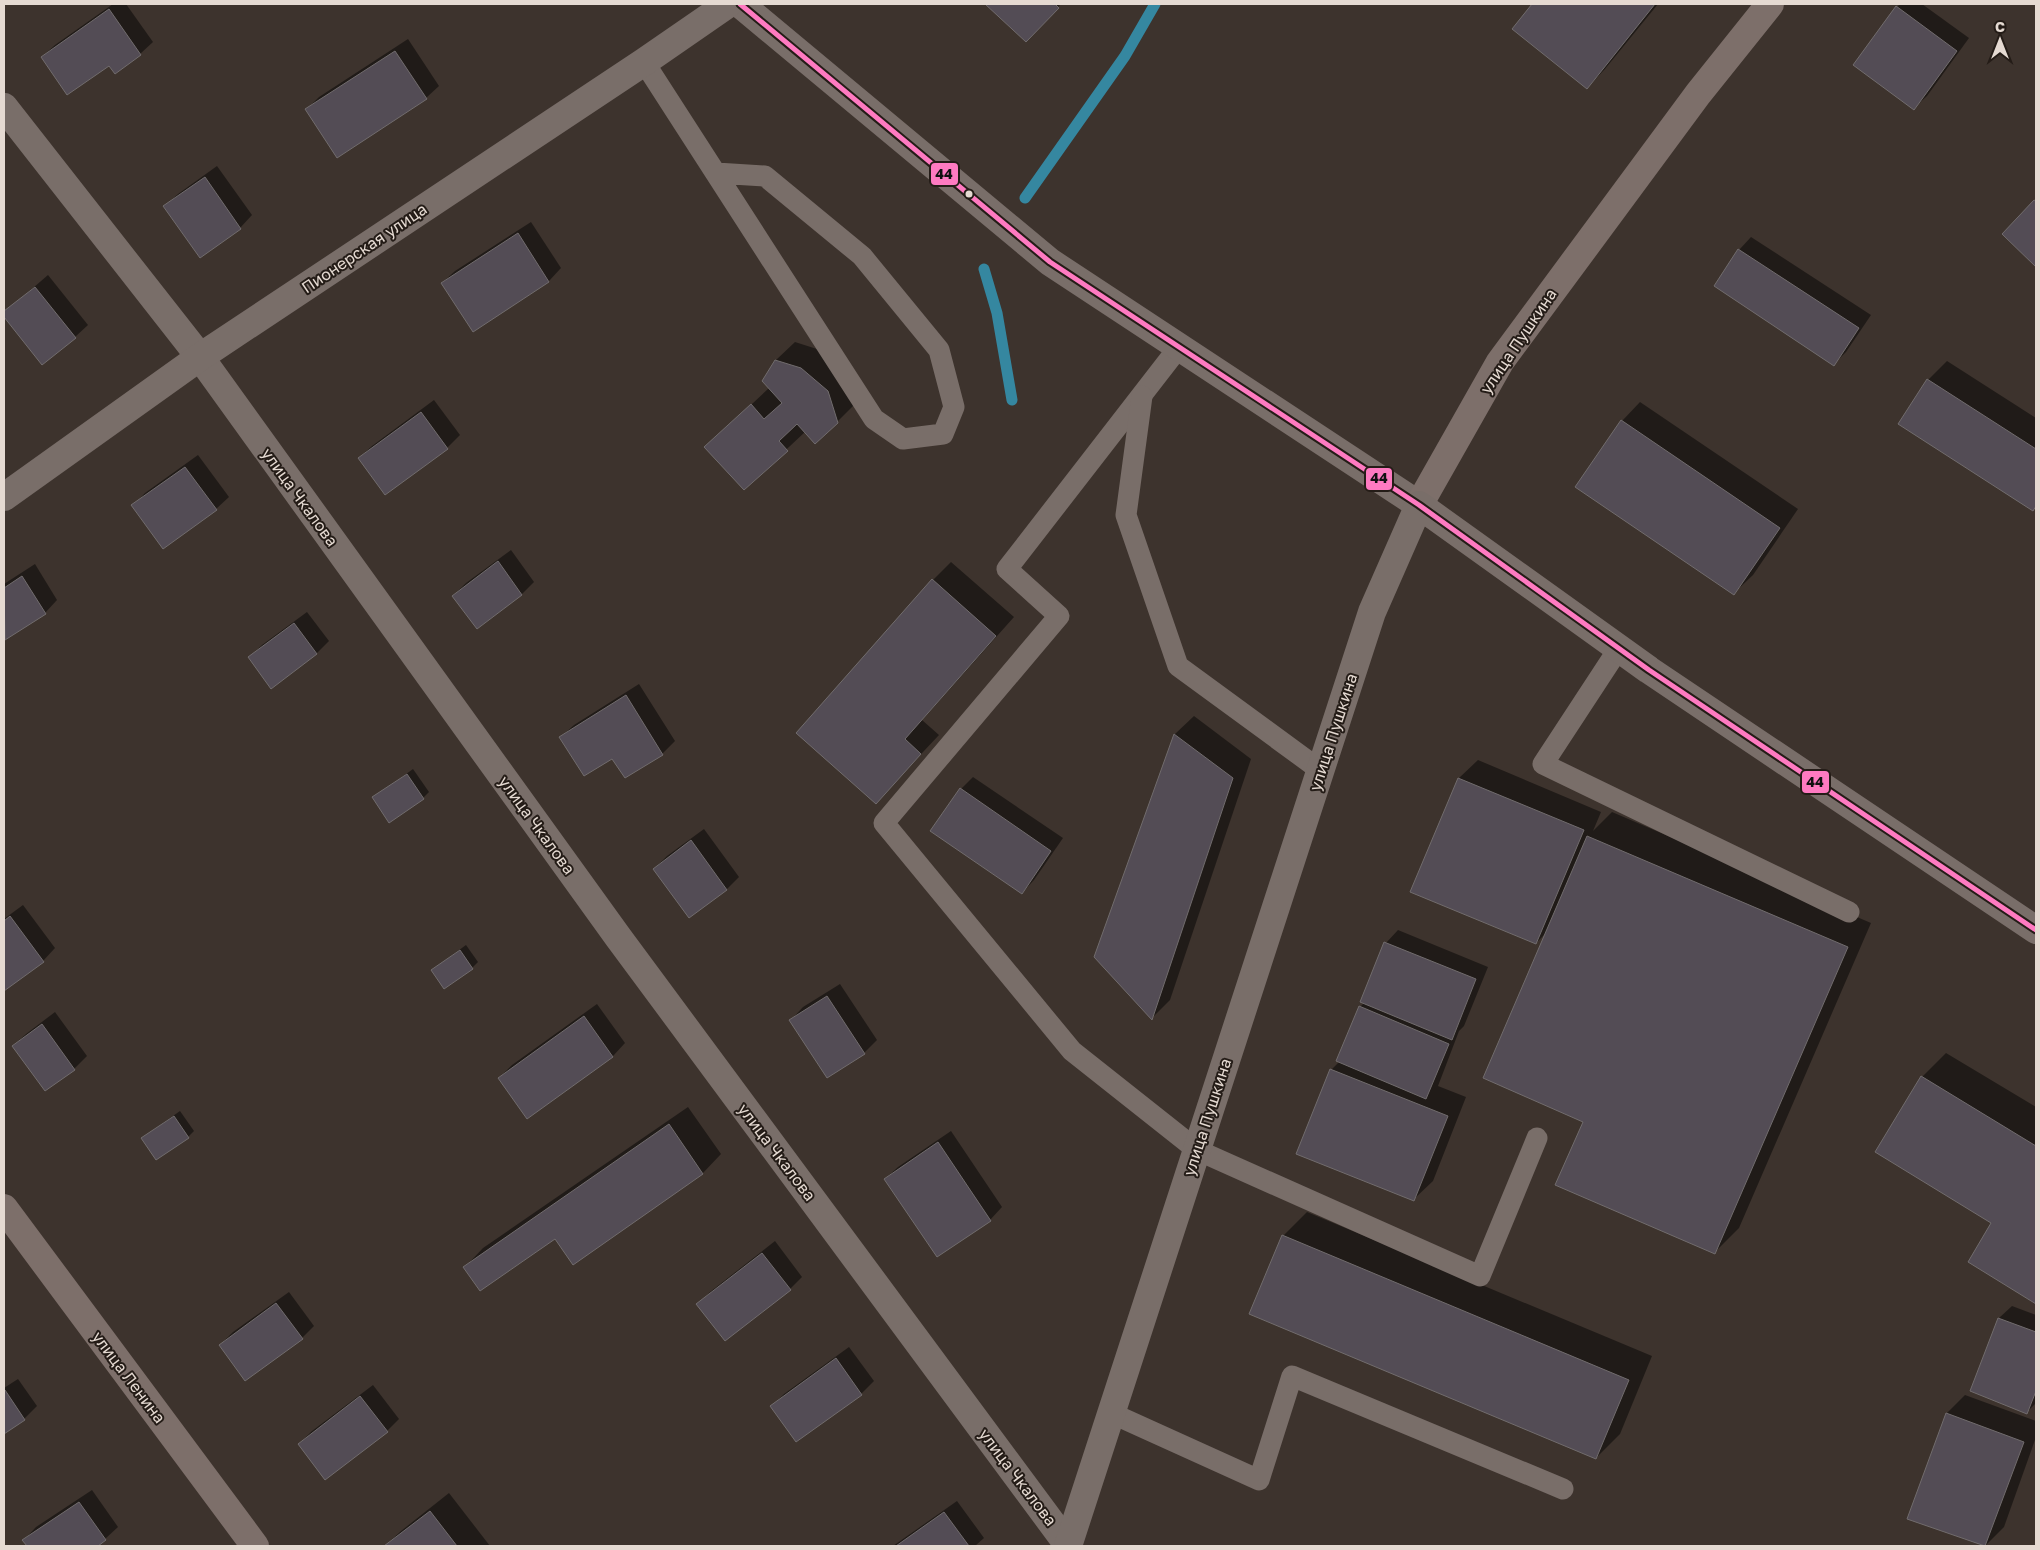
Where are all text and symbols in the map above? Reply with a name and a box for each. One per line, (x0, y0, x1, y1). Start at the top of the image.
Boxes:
north arrow (1975, 15, 2025, 65)
text: С (1995, 18, 2005, 35)
line badge: 44 (930, 162, 959, 186)
text: 44 (935, 165, 953, 182)
unlabelled marker (964, 189, 974, 199)
street label: Пионерская улица (297, 199, 431, 297)
street label: улица Пушкина (1475, 285, 1561, 397)
street label: улица Чкалова (258, 444, 342, 550)
line badge: 44 (1365, 467, 1393, 491)
text: 44 (1370, 469, 1388, 486)
street label: улица Пушкина (1305, 671, 1361, 793)
line badge: 44 (1801, 770, 1830, 794)
street label: улица Чкалова (495, 772, 579, 878)
text: 44 (1806, 773, 1824, 790)
street label: улица Пушкина (1179, 1056, 1235, 1178)
street label: улица Чкалова (734, 1099, 820, 1205)
street label: улица Ленина (88, 1327, 170, 1427)
street label: улица Чкалова (975, 1424, 1061, 1530)

